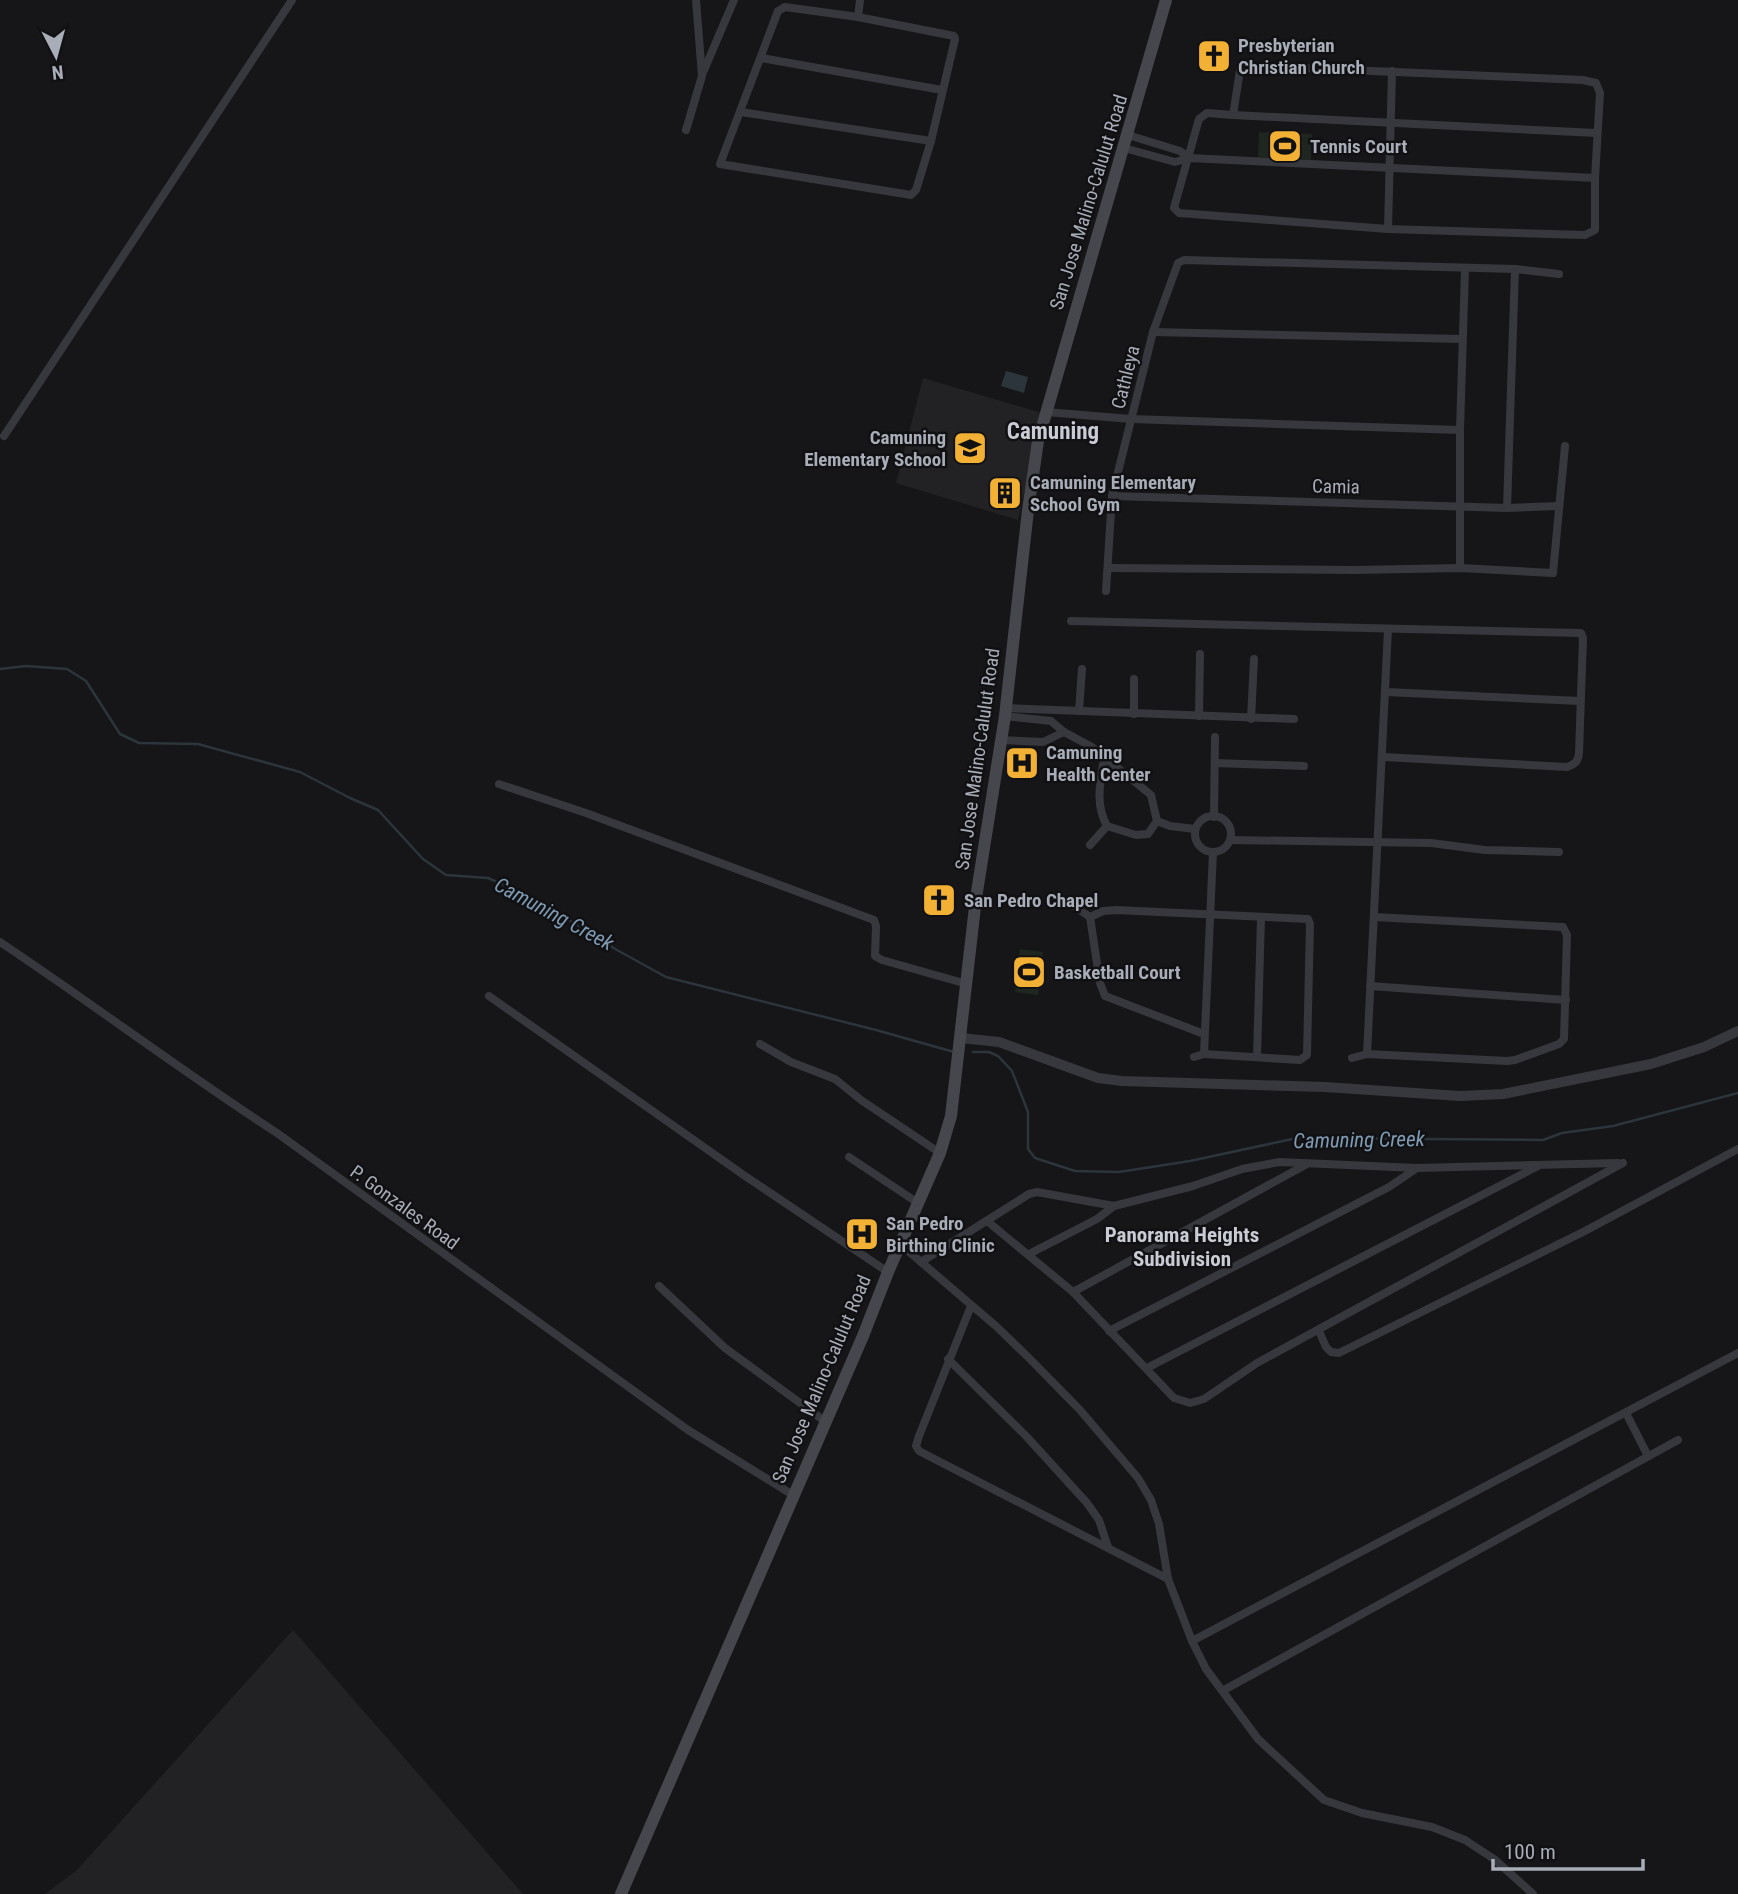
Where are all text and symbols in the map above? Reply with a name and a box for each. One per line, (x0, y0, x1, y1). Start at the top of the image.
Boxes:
north arrow (21, 21, 91, 91)
place label: Presbyterian Christian Church (1238, 34, 1365, 79)
church icon: Presbyterian Christian Church (1195, 37, 1233, 75)
text: N (51, 60, 65, 84)
street label: San Jose Malino-Calulut Road (1045, 92, 1132, 313)
sports icon: Tennis Court (1266, 127, 1304, 165)
place label: Tennis Court (1310, 135, 1407, 158)
street label: Cathleya (1107, 343, 1144, 411)
district label: Camuning (1007, 418, 1099, 445)
place label: Camuning Elementary School (804, 426, 946, 471)
school or university icon: Camuning Elementary School (951, 429, 989, 467)
place label: Camuning Elementary School Gym (1030, 471, 1197, 516)
building icon: Camuning Elementary School Gym (986, 474, 1024, 512)
street label: Camia (1312, 475, 1360, 498)
street label: San Jose Malino-Calulut Road (951, 647, 1004, 872)
place label: Camuning Health Center (1046, 741, 1151, 786)
hospital icon: Camuning Health Center (1003, 744, 1041, 782)
water label: Camuning Creek (490, 873, 618, 956)
church icon: San Pedro Chapel (920, 881, 958, 919)
place label: San Pedro Chapel (964, 889, 1098, 912)
sports icon: Basketball Court (1010, 953, 1048, 991)
place label: Basketball Court (1054, 961, 1181, 984)
water label: Camuning Creek (1293, 1127, 1426, 1153)
street label: P. Gonzales Road (346, 1160, 464, 1255)
place label: San Pedro Birthing Clinic (886, 1212, 995, 1257)
hospital icon: San Pedro Birthing Clinic (843, 1215, 881, 1253)
district label: Panorama Heights Subdivision (1105, 1223, 1259, 1271)
street label: San Jose Malino-Calulut Road (767, 1272, 876, 1487)
scale bar (1493, 1828, 1644, 1872)
text: 100 m (1504, 1840, 1556, 1864)

